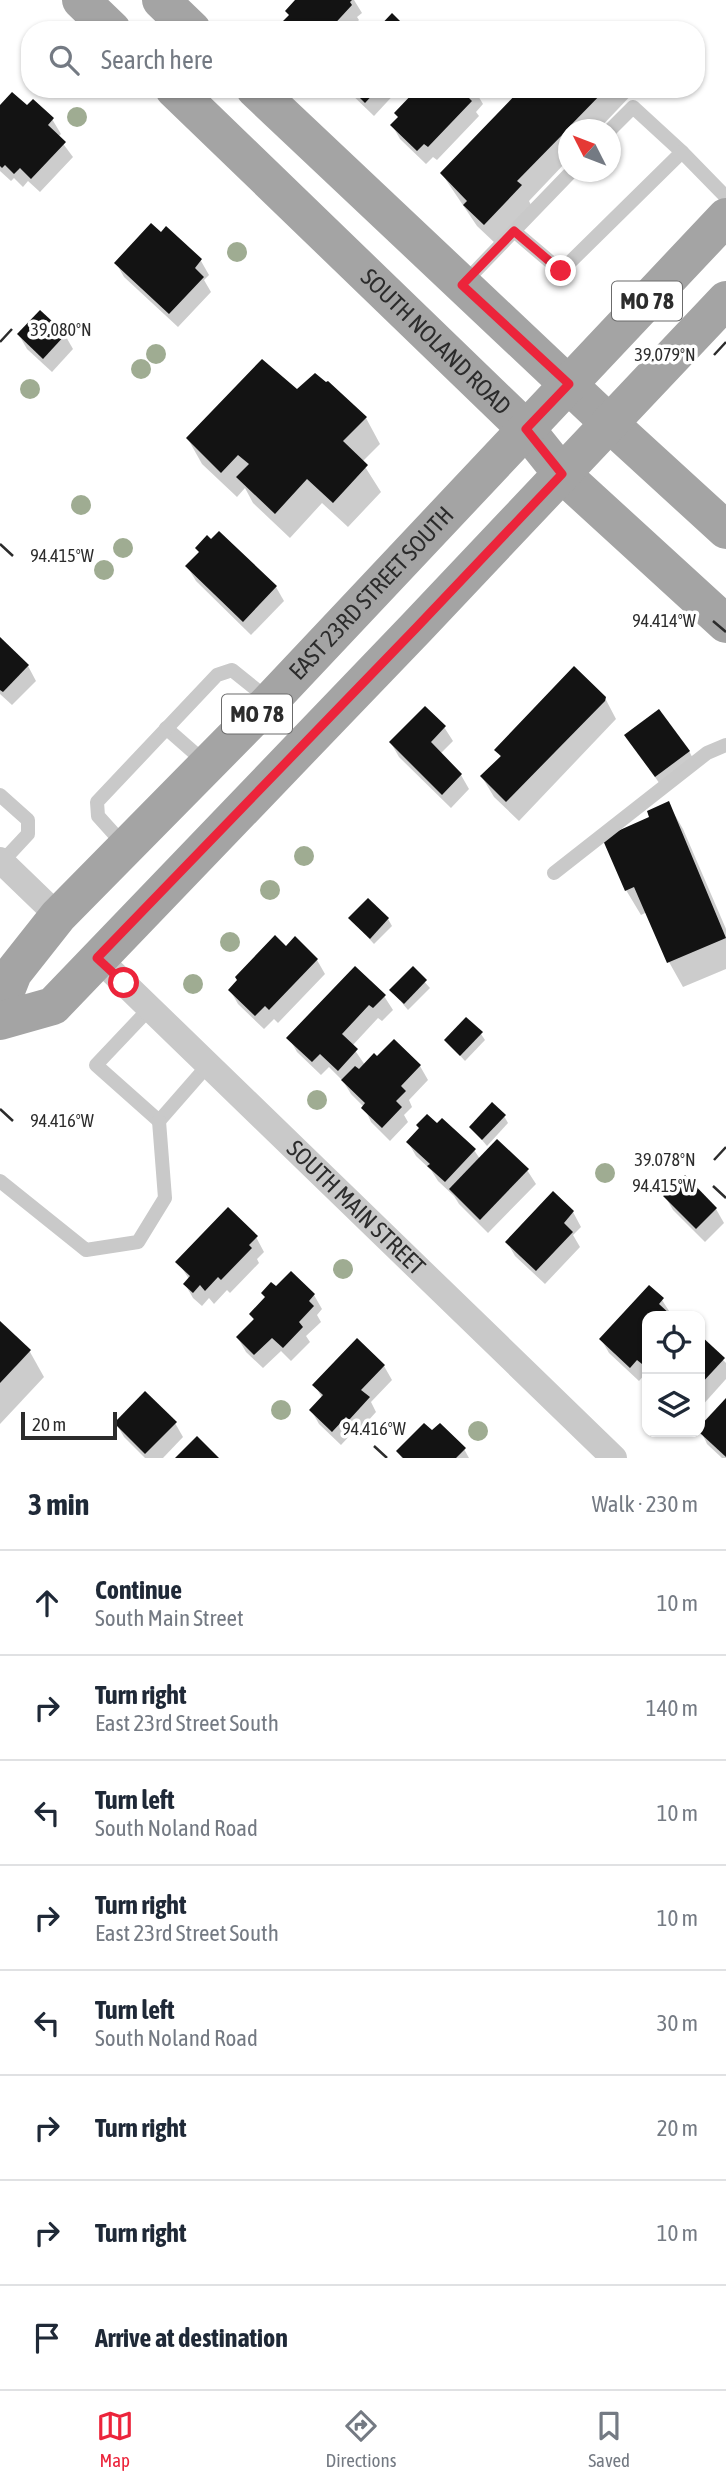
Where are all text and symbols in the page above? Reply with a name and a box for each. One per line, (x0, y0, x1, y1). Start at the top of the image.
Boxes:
search box (21, 21, 705, 98)
icon: search (45, 41, 83, 79)
text: Search here (101, 45, 213, 75)
north arrow (558, 119, 621, 182)
route end (545, 255, 576, 286)
street label: SOUTH NOLAND ROAD (356, 263, 516, 420)
road number: MO 78 (612, 282, 682, 320)
text: 39.080°N (30, 319, 92, 340)
text: 39.079°N (634, 344, 696, 365)
street label: EAST 23RD STREET SOUTH (283, 501, 459, 685)
text: 94.415°W (30, 545, 94, 566)
text: 94.414°W (632, 610, 696, 631)
road number: MO 78 (222, 694, 292, 734)
route start (108, 967, 139, 998)
text: 94.416°W (30, 1110, 94, 1131)
street label: SOUTH MAIN STREET (282, 1135, 431, 1281)
text: 39.078°N (634, 1149, 696, 1170)
text: 94.415°W (632, 1175, 696, 1196)
map controls (642, 1311, 705, 1437)
button: locate (642, 1311, 705, 1374)
button: layers (642, 1374, 705, 1437)
scale bar (21, 1409, 117, 1441)
text: 20 m (32, 1413, 66, 1435)
text: 94.416°W (342, 1418, 406, 1439)
text: 3 min (28, 1487, 89, 1521)
text: Walk · 230 m (592, 1491, 698, 1517)
text: Continue (95, 1575, 182, 1605)
icon: ahead (28, 1584, 66, 1622)
text: 10 m (657, 1590, 698, 1616)
text: South Main Street (95, 1605, 244, 1631)
text: Turn right (95, 1680, 186, 1710)
icon: right (28, 1689, 66, 1727)
text: 140 m (646, 1695, 698, 1721)
text: East 23rd Street South (95, 1710, 279, 1736)
text: Turn left (95, 1785, 175, 1815)
icon: left (28, 1794, 66, 1832)
text: 10 m (657, 1800, 698, 1826)
text: South Noland Road (95, 1815, 258, 1841)
text: Turn right (95, 1890, 186, 1920)
icon: right (28, 1899, 66, 1937)
text: 10 m (657, 1905, 698, 1931)
text: East 23rd Street South (95, 1920, 279, 1946)
text: Turn left (95, 1995, 175, 2025)
icon: left (28, 2004, 66, 2042)
text: 30 m (657, 2010, 698, 2036)
text: South Noland Road (95, 2025, 258, 2051)
icon: right (28, 2109, 66, 2147)
text: Turn right (95, 2113, 186, 2143)
text: 20 m (657, 2115, 698, 2141)
icon: right (28, 2214, 66, 2252)
text: Turn right (95, 2218, 186, 2248)
text: 10 m (657, 2220, 698, 2246)
icon: arrive (28, 2319, 66, 2357)
text: Arrive at destination (95, 2323, 288, 2353)
tab: Map (96, 2407, 134, 2471)
tab: Directions (326, 2407, 396, 2471)
tab: Saved (588, 2407, 630, 2471)

